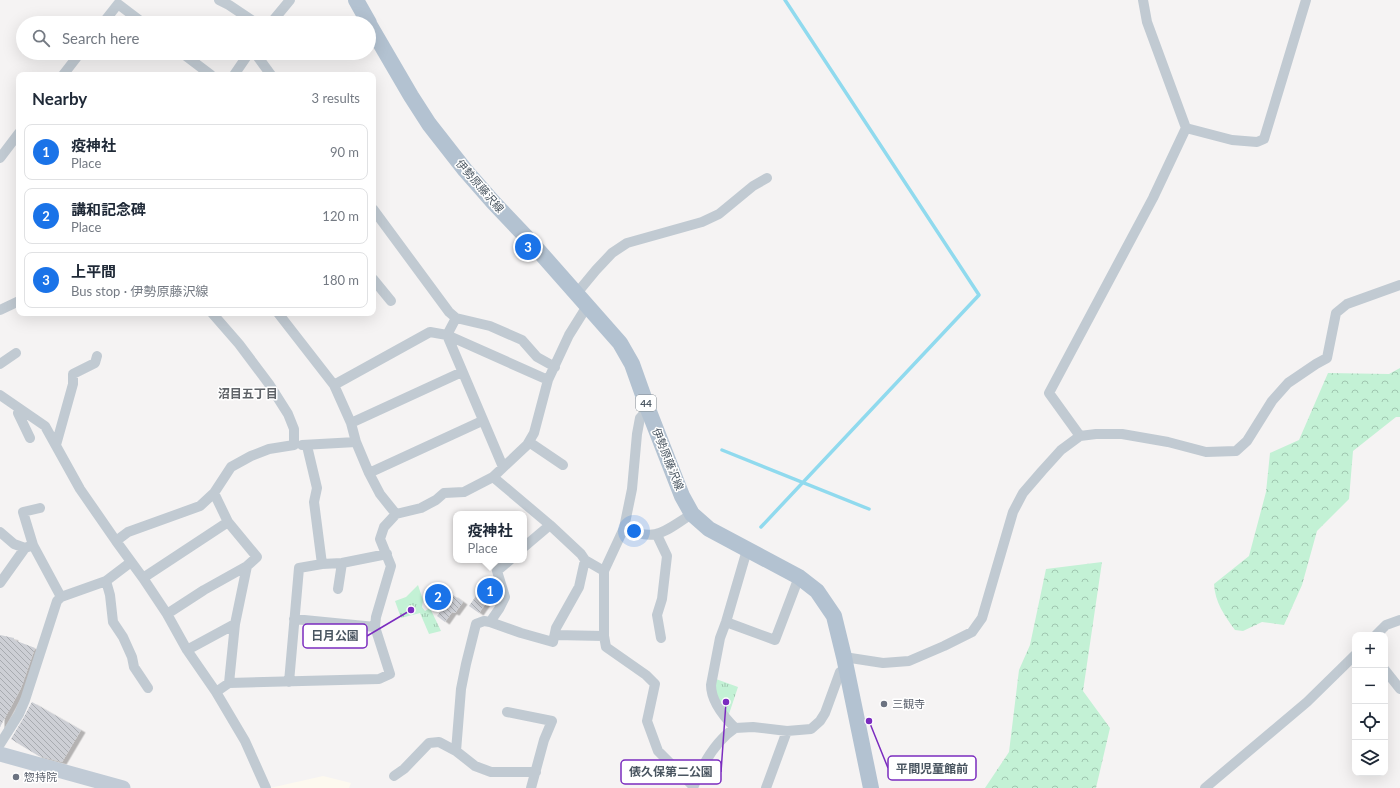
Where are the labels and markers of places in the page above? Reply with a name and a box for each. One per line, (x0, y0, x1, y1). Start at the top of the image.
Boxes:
pin: 3 (515, 232, 541, 262)
pin: 1 (477, 576, 503, 606)
pin: 2 (425, 582, 451, 612)
callout: 日月公園 (303, 624, 367, 648)
place label: 三観寺 (892, 697, 925, 710)
marker: 三観寺 (879, 699, 889, 709)
callout: 平間児童館前 (888, 756, 976, 780)
callout: 俵久保第二公園 (621, 760, 721, 784)
place label: 惣持院 (24, 770, 57, 783)
marker: 惣持院 (11, 772, 21, 782)

